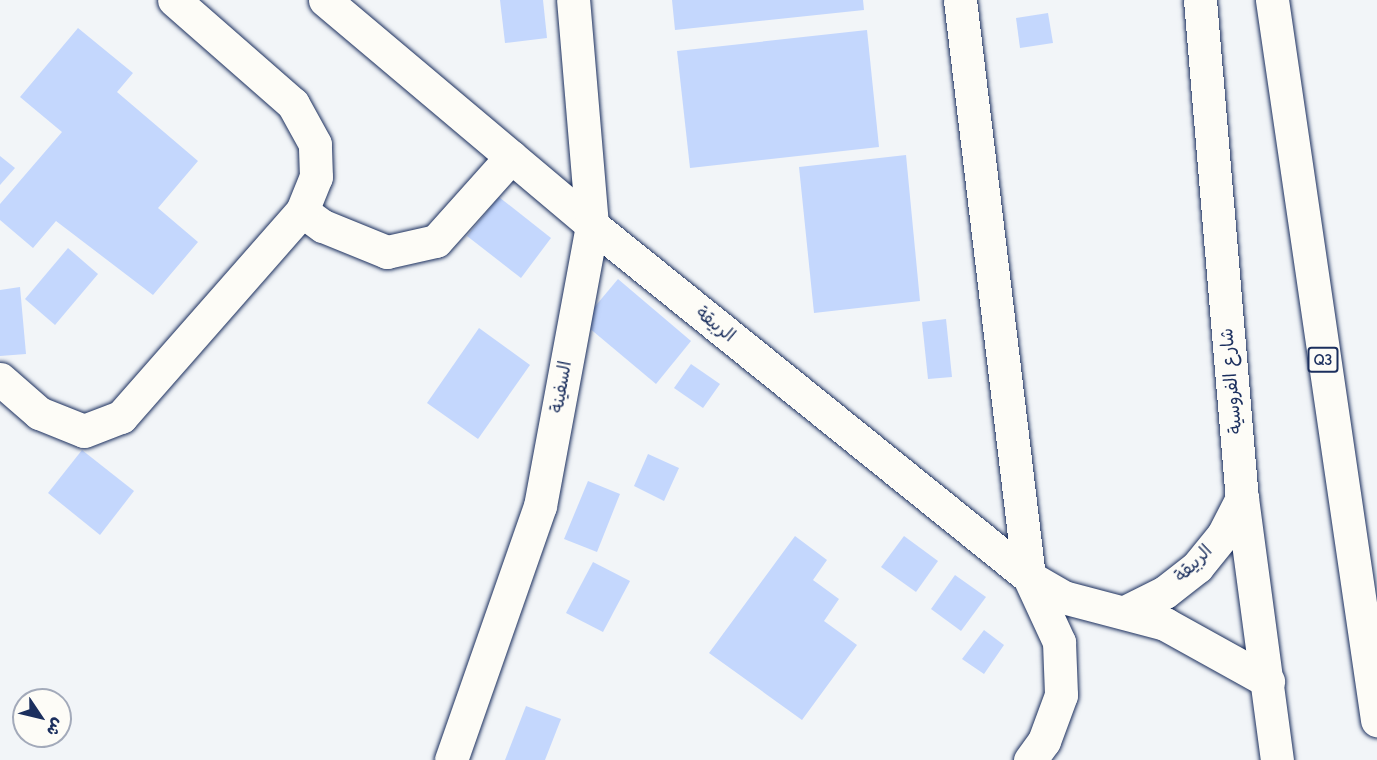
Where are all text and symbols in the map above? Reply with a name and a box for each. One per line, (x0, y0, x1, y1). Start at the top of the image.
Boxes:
street label: الربيقة (691, 303, 739, 347)
street label: شارع الفروسية (1217, 327, 1247, 435)
road number: Q3 (1306, 347, 1340, 373)
street label: السفينة (547, 359, 577, 415)
street label: الربيقة (1171, 541, 1217, 587)
north arrow (12, 688, 72, 748)
text: ش (43, 715, 68, 740)

